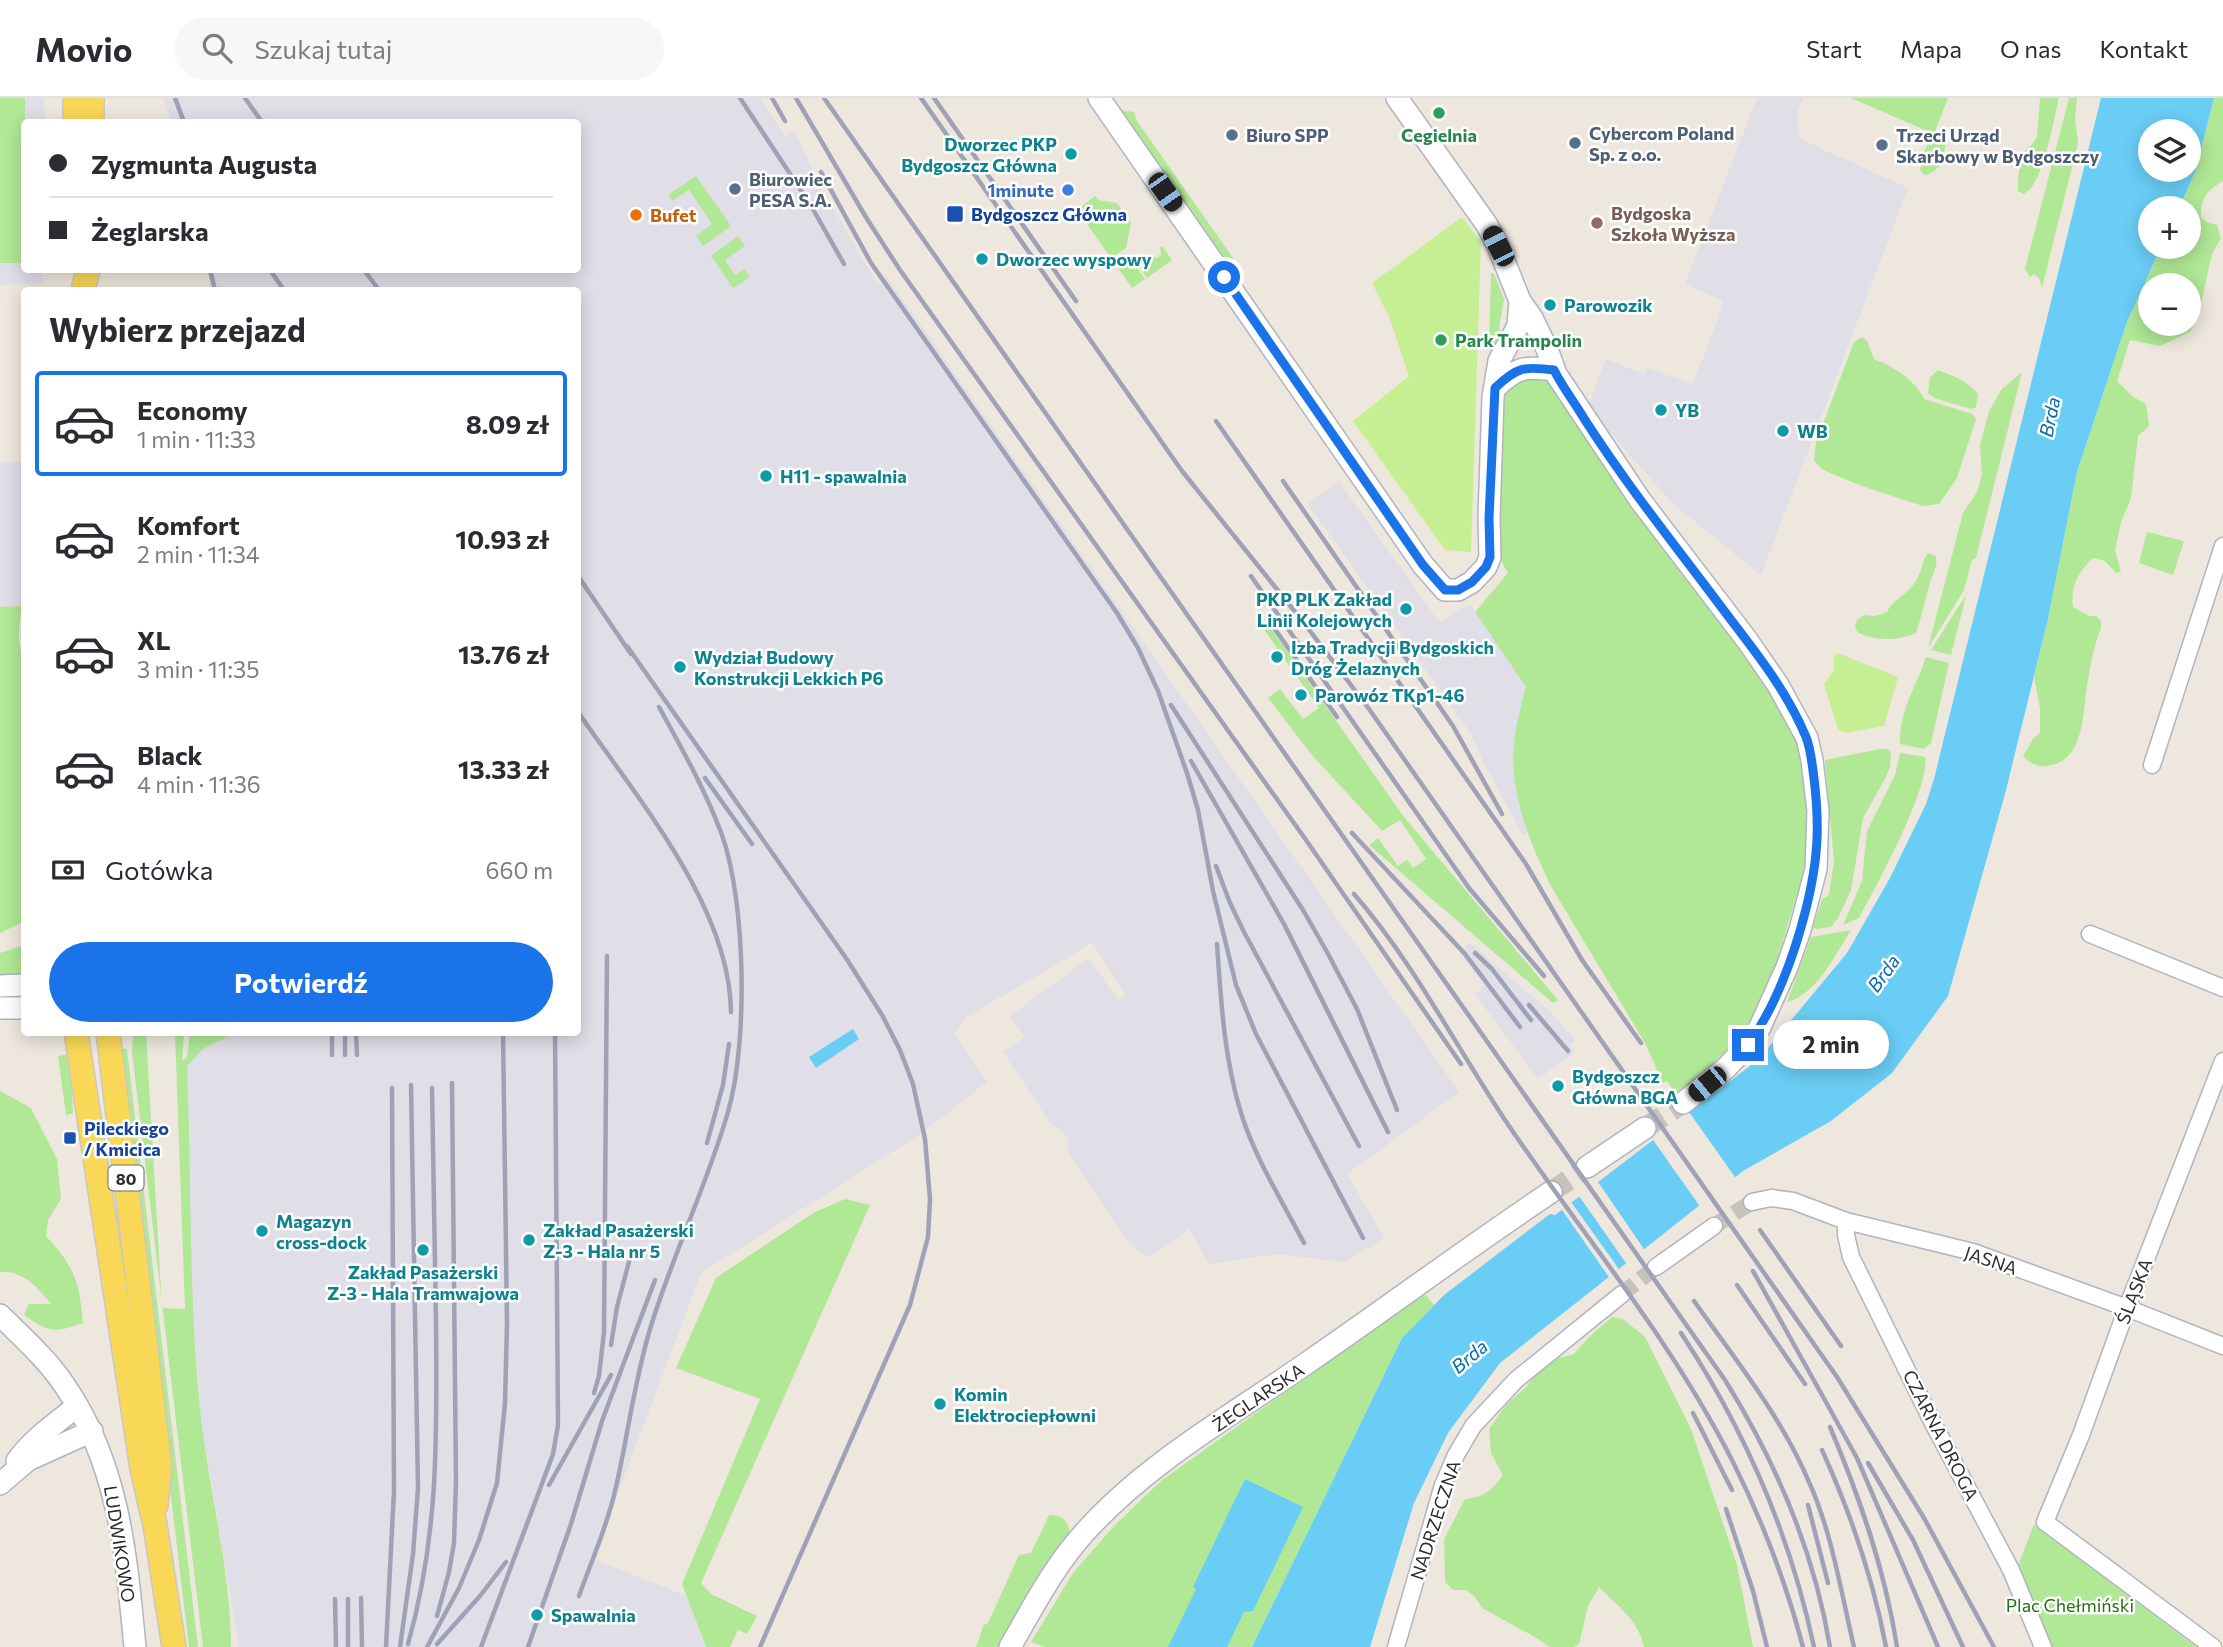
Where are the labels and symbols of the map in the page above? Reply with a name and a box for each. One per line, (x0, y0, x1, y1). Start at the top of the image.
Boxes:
marker: Cegielnia (1431, 105, 1447, 121)
place label: Cybercom Poland Sp. z o.o. (1589, 122, 1734, 165)
place label: Biuro SPP (1246, 124, 1329, 146)
place label: Cegielnia (1401, 124, 1477, 146)
place label: Trzeci Urząd Skarbowy w Bydgoszczy (1896, 124, 2099, 167)
marker: Biuro SPP (1224, 127, 1240, 143)
place label: Dworzec PKP Bydgoszcz Główna (901, 133, 1057, 176)
marker: Cybercom Poland Sp. z o.o. (1567, 135, 1583, 151)
marker: Trzeci Urząd Skarbowy w Bydgoszczy (1874, 137, 1890, 153)
marker: Dworzec PKP Bydgoszcz Główna (1063, 146, 1079, 162)
place label: Biurowiec PESA S.A. (749, 168, 832, 211)
car (1145, 169, 1186, 215)
place label: 1minute (987, 179, 1054, 201)
marker: Biurowiec PESA S.A. (727, 181, 743, 197)
marker: 1minute (1060, 182, 1076, 198)
place label: Bydgoska Szkoła Wyższa (1611, 202, 1736, 245)
place label: Bydgoszcz Główna (971, 203, 1127, 225)
place label: Bufet (650, 204, 697, 226)
marker: Bydgoszcz Główna (945, 204, 965, 224)
marker: Bufet (628, 207, 644, 223)
marker: Bydgoska Szkoła Wyższa (1589, 215, 1605, 231)
car (1480, 223, 1517, 269)
place label: Dworzec wyspowy (996, 248, 1152, 270)
marker: Dworzec wyspowy (974, 251, 990, 267)
route start (1208, 261, 1240, 293)
place label: Parowozik (1564, 294, 1653, 316)
marker: Parowozik (1542, 297, 1558, 313)
place label: Park Trampolin (1455, 329, 1582, 351)
marker: Park Trampolin (1433, 332, 1449, 348)
water label: Brda (2034, 395, 2064, 439)
place label: YB (1675, 399, 1699, 421)
marker: YB (1653, 402, 1669, 418)
place label: WB (1797, 420, 1828, 442)
marker: WB (1775, 423, 1791, 439)
place label: H11 - spawalnia (780, 465, 907, 487)
marker: H11 - spawalnia (758, 468, 774, 484)
place label: PKP PLK Zakład Linii Kolejowych (1256, 588, 1392, 631)
marker: PKP PLK Zakład Linii Kolejowych (1398, 601, 1414, 617)
place label: Izba Tradycji Bydgoskich Dróg Żelaznych (1291, 636, 1494, 679)
place label: Wydział Budowy Konstrukcji Lekkich P6 (694, 646, 884, 689)
marker: Izba Tradycji Bydgoskich Dróg Żelaznych (1269, 649, 1285, 665)
marker: Wydział Budowy Konstrukcji Lekkich P6 (672, 659, 688, 675)
place label: Parowóz TKp1-46 (1315, 684, 1465, 706)
marker: Parowóz TKp1-46 (1293, 687, 1309, 703)
water label: Brda (1862, 950, 1904, 996)
callout: 2 min (1772, 1020, 1888, 1070)
route end (1732, 1029, 1764, 1061)
car (1685, 1063, 1730, 1105)
place label: Bydgoszcz Główna BGA (1572, 1065, 1678, 1108)
marker: Bydgoszcz Główna BGA (1550, 1078, 1566, 1094)
place label: Pileckiego / Kmicica (84, 1117, 169, 1160)
marker: Pileckiego / Kmicica (62, 1130, 78, 1146)
road number: 80 (108, 1166, 144, 1190)
place label: Magazyn cross-dock (276, 1210, 368, 1253)
place label: Zakład Pasażerski Z-3 - Hala nr 5 (543, 1219, 694, 1262)
marker: Magazyn cross-dock (254, 1223, 270, 1239)
marker: Zakład Pasażerski Z-3 - Hala nr 5 (521, 1232, 537, 1248)
street label: JASNA (1962, 1241, 2020, 1279)
marker: Zakład Pasażerski Z-3 - Hala Tramwajowa (415, 1242, 431, 1258)
street label: ŚLĄSKA (2111, 1255, 2157, 1327)
place label: Zakład Pasażerski Z-3 - Hala Tramwajowa (327, 1261, 519, 1304)
water label: Brda (1446, 1334, 1492, 1378)
street label: ŻEGLARSKA (1208, 1358, 1308, 1436)
street label: CZARNA DROGA (1899, 1366, 1983, 1504)
place label: Komin Elektrociepłowni (954, 1383, 1096, 1426)
marker: Komin Elektrociepłowni (932, 1396, 948, 1412)
street label: NADRZECZNA (1405, 1457, 1465, 1583)
street label: LUDWIKOWO (100, 1484, 140, 1604)
park label: Plac Chełmiński (2006, 1594, 2134, 1616)
place label: Spawalnia (551, 1604, 636, 1626)
marker: Spawalnia (529, 1607, 545, 1623)

